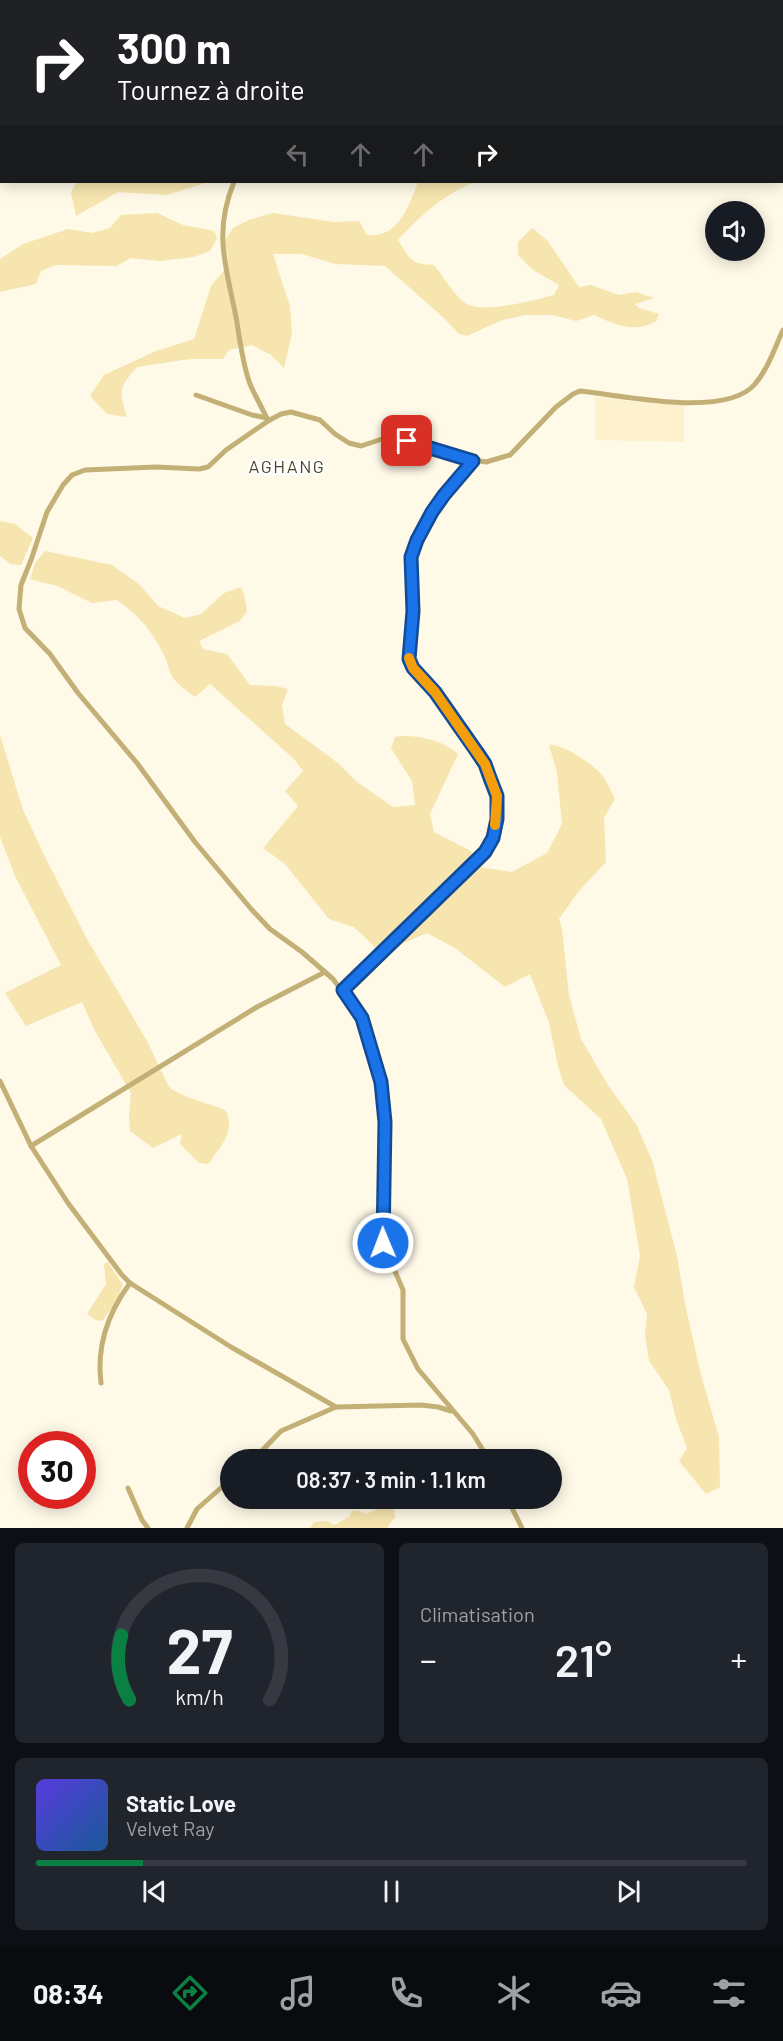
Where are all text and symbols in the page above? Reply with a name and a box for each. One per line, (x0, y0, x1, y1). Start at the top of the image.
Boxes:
text: 300 m (117, 22, 231, 72)
icon: right (18, 24, 96, 102)
text: Tournez à droite (117, 73, 305, 105)
icon: left (281, 138, 314, 171)
icon: ahead (344, 138, 377, 171)
icon: ahead (407, 138, 440, 171)
icon: right (470, 138, 503, 171)
map controls (705, 201, 765, 261)
button: sound (705, 201, 765, 261)
pin (381, 415, 432, 466)
icon: arrive (390, 424, 423, 457)
district label: AGHANG (249, 455, 325, 477)
position arrow (351, 1211, 415, 1275)
speed limit sign: 30 (18, 1431, 96, 1509)
text: 08:37 · 3 min · 1.1 km (296, 1466, 486, 1492)
text: Climatisation (420, 1602, 535, 1626)
text: 27 (167, 1612, 232, 1686)
text: 21° (555, 1632, 612, 1686)
text: − (420, 1639, 437, 1679)
text: + (730, 1639, 747, 1679)
text: km/h (175, 1684, 224, 1709)
text: Static Love (126, 1790, 236, 1816)
text: Velvet Ray (126, 1816, 215, 1840)
icon: previous (138, 1875, 171, 1908)
icon: pause (375, 1875, 408, 1908)
icon: next (612, 1875, 645, 1908)
icon: directions (169, 1972, 211, 2014)
icon: music (277, 1972, 319, 2014)
icon: phone (385, 1972, 427, 2014)
icon: climate (493, 1972, 535, 2014)
icon: car (600, 1972, 642, 2014)
icon: filters (708, 1972, 750, 2014)
text: 08:34 (33, 1977, 104, 2009)

